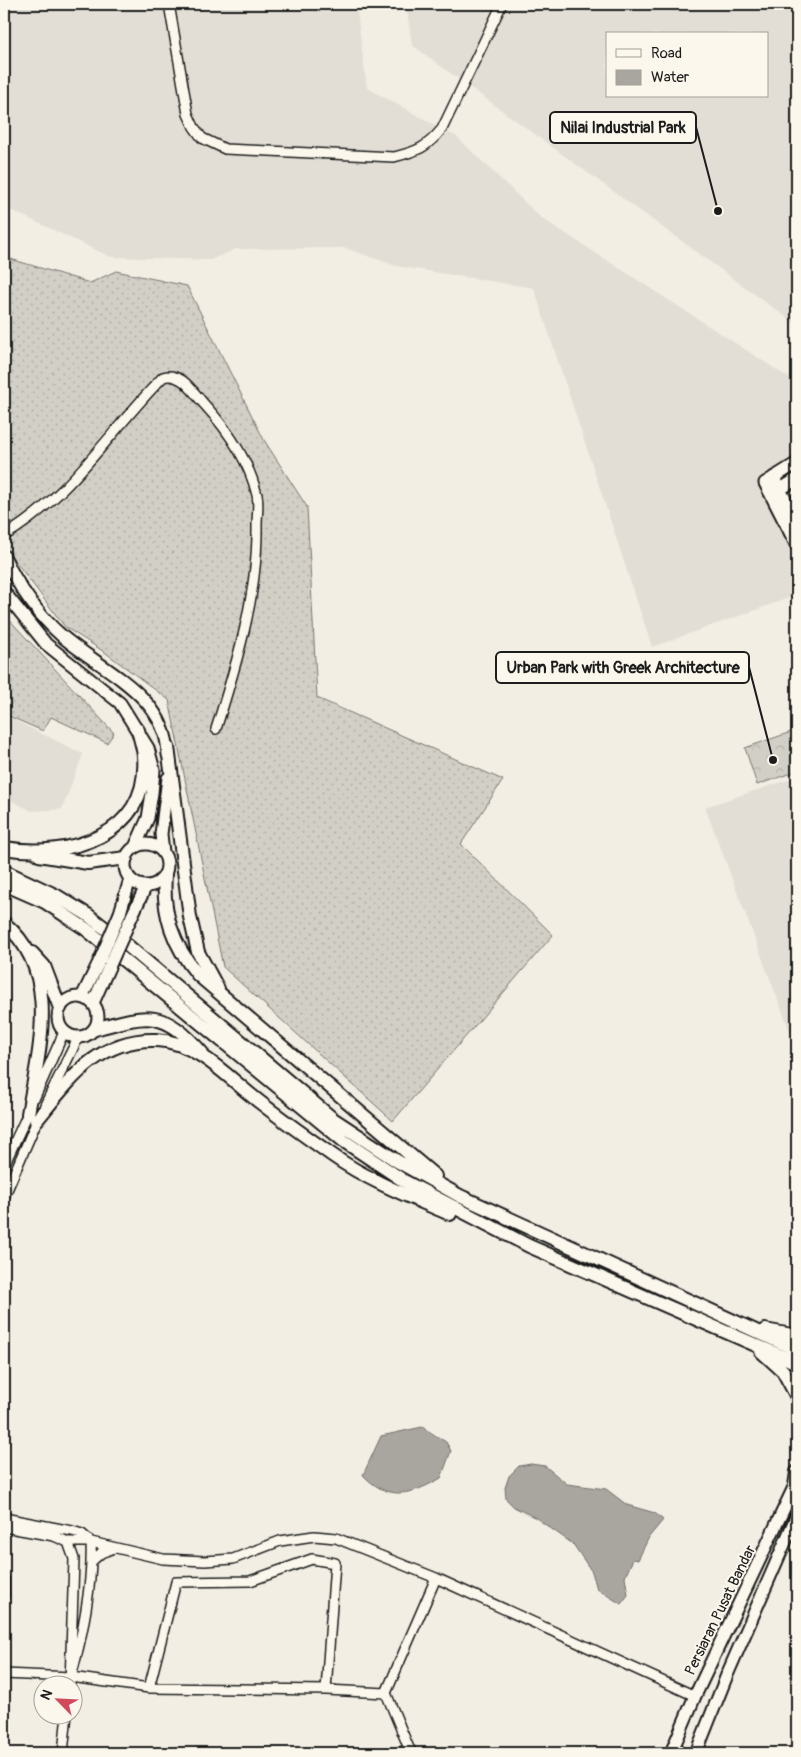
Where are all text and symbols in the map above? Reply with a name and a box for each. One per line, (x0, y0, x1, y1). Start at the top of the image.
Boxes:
legend (606, 32, 768, 98)
text: Road (651, 44, 682, 63)
text: Water (651, 68, 690, 87)
callout: Nilai Industrial Park (550, 112, 696, 143)
text: Nilai Industrial Park (560, 118, 686, 138)
callout: Urban Park with Greek Architecture (496, 652, 749, 683)
text: Urban Park with Greek Architecture (506, 658, 741, 678)
street label: Persiaran Pusat Bandar (681, 1541, 761, 1678)
north arrow (32, 1674, 82, 1724)
text: N (37, 1687, 56, 1703)

